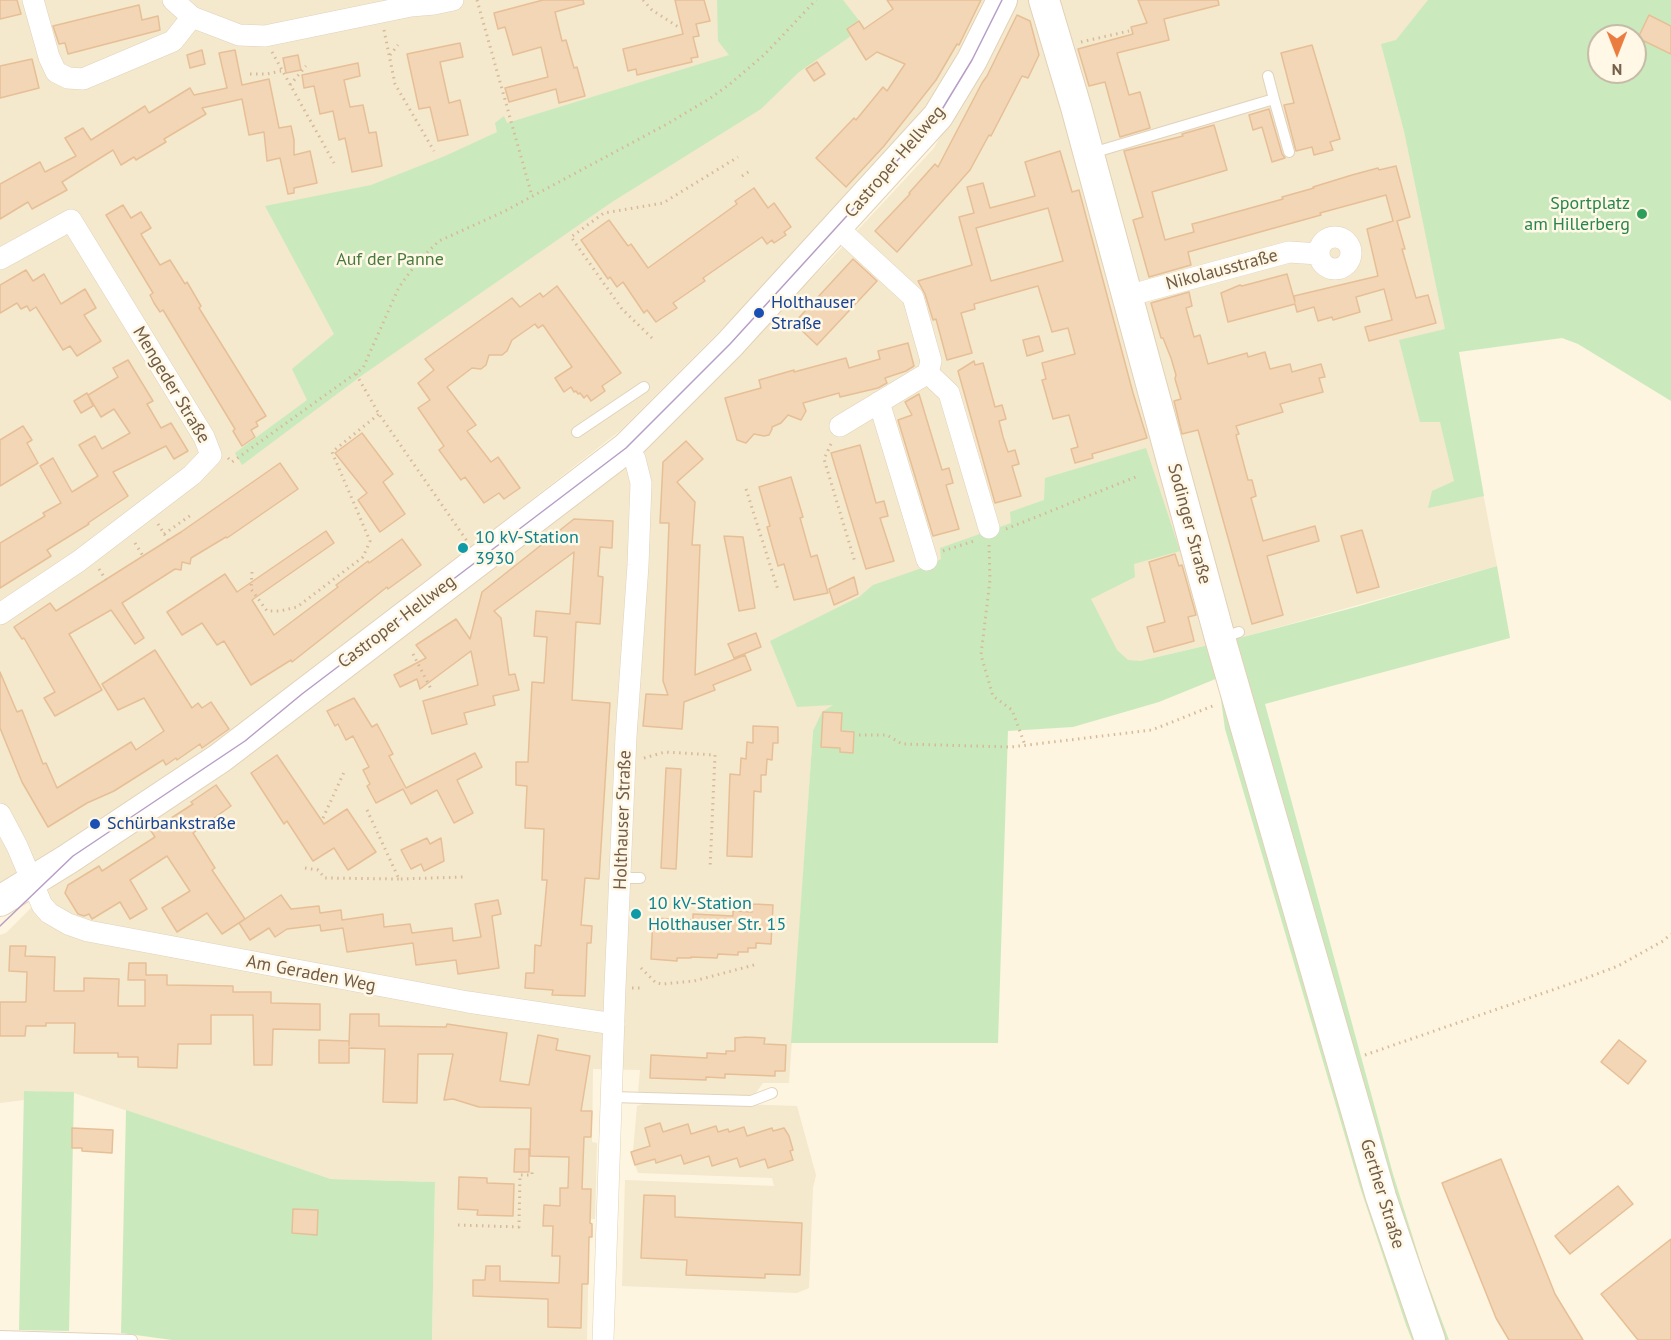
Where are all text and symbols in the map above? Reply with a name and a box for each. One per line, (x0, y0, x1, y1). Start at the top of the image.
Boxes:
north arrow (1587, 24, 1647, 84)
text: N (1612, 60, 1622, 80)
street label: Castroper Hellweg (840, 101, 950, 223)
place label: Sportplatz am Hillerberg (1524, 193, 1630, 236)
marker: Sportplatz am Hillerberg (1635, 207, 1649, 221)
street label: Nikolausstraße (1164, 245, 1280, 295)
park label: Auf der Panne (336, 249, 444, 271)
place label: Holthauser Straße (771, 292, 855, 334)
marker: Holthauser Straße (752, 306, 766, 320)
street label: Mengeder Straße (128, 323, 214, 447)
street label: Sodinger Straße (1163, 461, 1215, 587)
place label: 10 kV-Station 3930 (475, 527, 579, 570)
marker: 10 kV-Station 3930 (456, 541, 470, 555)
street label: Castroper Hellweg (334, 571, 460, 673)
street label: Holthauser Straße (610, 750, 636, 890)
place label: Schürbankstraße (107, 813, 236, 835)
marker: Schürbankstraße (88, 817, 102, 831)
place label: 10 kV-Station Holthauser Str. 15 (648, 893, 786, 936)
marker: 10 kV-Station Holthauser Str. 15 (629, 907, 643, 921)
street label: Am Geraden Weg (244, 951, 378, 997)
street label: Gerther Straße (1355, 1137, 1409, 1251)

